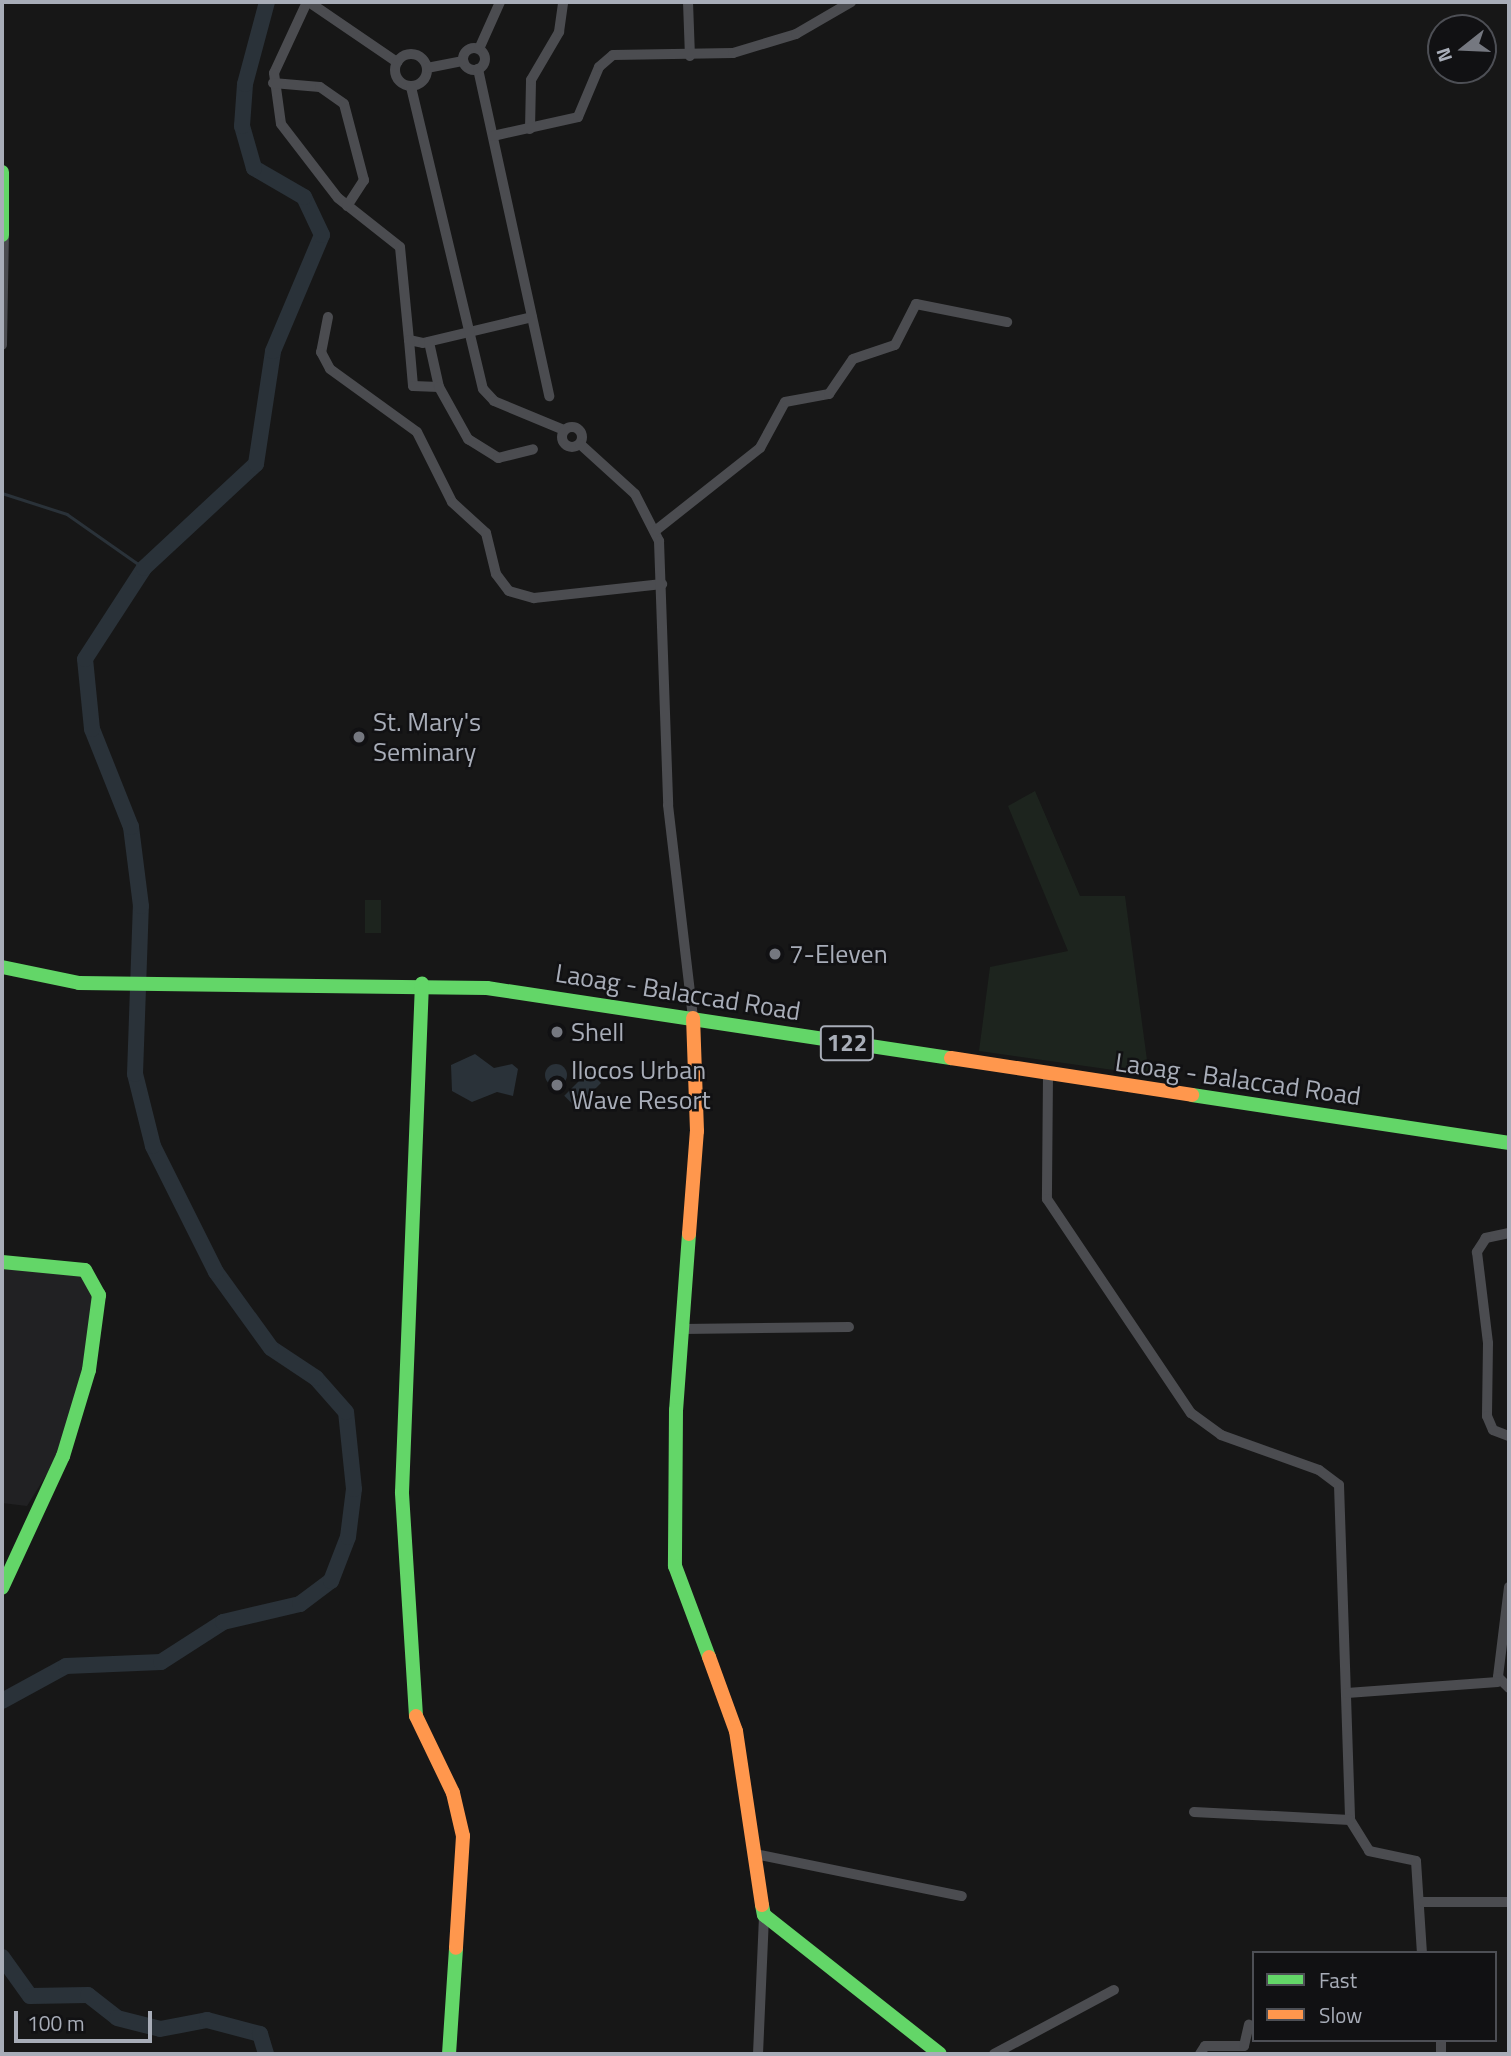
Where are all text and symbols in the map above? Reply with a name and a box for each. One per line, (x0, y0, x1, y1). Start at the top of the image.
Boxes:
north arrow (1427, 14, 1497, 84)
text: N (1428, 44, 1459, 66)
place label: St. Mary's Seminary (373, 706, 481, 768)
marker: St. Mary's Seminary (351, 729, 367, 745)
place label: 7-Eleven (789, 938, 888, 970)
marker: 7-Eleven (767, 946, 783, 962)
street label: Laoag - Balaccad Road (553, 957, 803, 1027)
place label: Shell (571, 1016, 624, 1048)
road number: 122 (819, 1023, 875, 1064)
marker: Shell (549, 1024, 565, 1040)
street label: Laoag - Balaccad Road (1113, 1046, 1363, 1112)
place label: Ilocos Urban Wave Resort (571, 1054, 711, 1116)
marker: Ilocos Urban Wave Resort (549, 1077, 565, 1093)
legend (1252, 1951, 1497, 2042)
text: Fast (1319, 1964, 1357, 1996)
scale bar (18, 1996, 156, 2040)
text: Slow (1319, 1999, 1362, 2031)
text: 100 m (27, 2007, 84, 2039)

